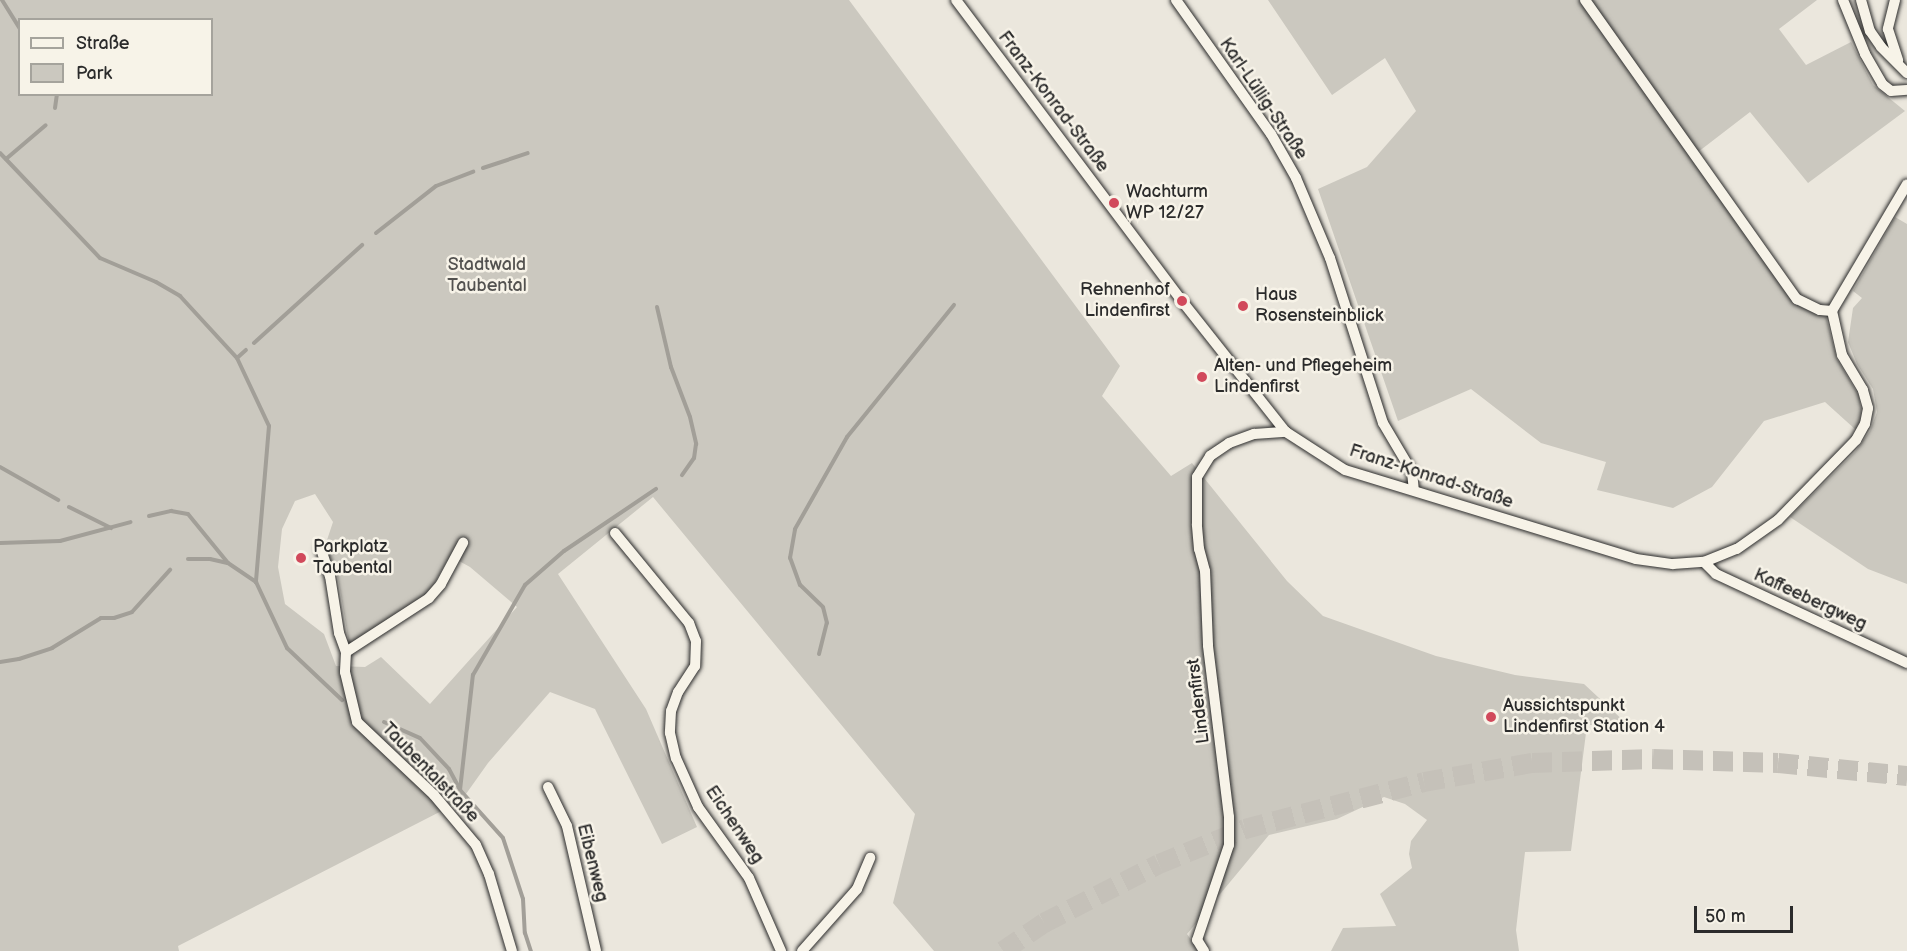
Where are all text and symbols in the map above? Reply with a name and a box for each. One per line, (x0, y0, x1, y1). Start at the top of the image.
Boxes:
legend (18, 18, 213, 96)
street label: Franz-Konrad-Straße (993, 27, 1113, 177)
text: Straße (76, 33, 129, 54)
street label: Karl-Lüllig-Straße (1214, 34, 1312, 164)
text: Park (76, 63, 112, 84)
place label: Wachturm WP 12/27 (1126, 182, 1208, 224)
marker: Wachturm WP 12/27 (1107, 196, 1121, 210)
park label: Stadtwald Taubental (447, 255, 527, 298)
place label: Rehnenhof Lindenfirst (1080, 280, 1170, 322)
place label: Haus Rosensteinblick (1255, 285, 1384, 328)
marker: Rehnenhof Lindenfirst (1175, 294, 1189, 308)
marker: Haus Rosensteinblick (1236, 299, 1250, 313)
place label: Alten- und Pflegeheim Lindenfirst (1214, 356, 1393, 398)
marker: Alten- und Pflegeheim Lindenfirst (1195, 370, 1209, 384)
street label: Franz-Konrad-Straße (1346, 440, 1516, 514)
place label: Parkplatz Taubental (313, 537, 392, 580)
marker: Parkplatz Taubental (294, 551, 308, 565)
street label: Kaffeebergweg (1750, 564, 1870, 636)
street label: Lindenfirst (1183, 657, 1215, 745)
place label: Aussichtspunkt Lindenfirst Station 4 (1503, 696, 1665, 738)
marker: Aussichtspunkt Lindenfirst Station 4 (1484, 710, 1498, 724)
street label: Taubentalstraße (377, 718, 483, 828)
street label: Eichenweg (700, 782, 768, 868)
street label: Eibenweg (572, 822, 612, 904)
scale bar (1697, 894, 1796, 932)
text: 50 m (1705, 906, 1746, 927)

